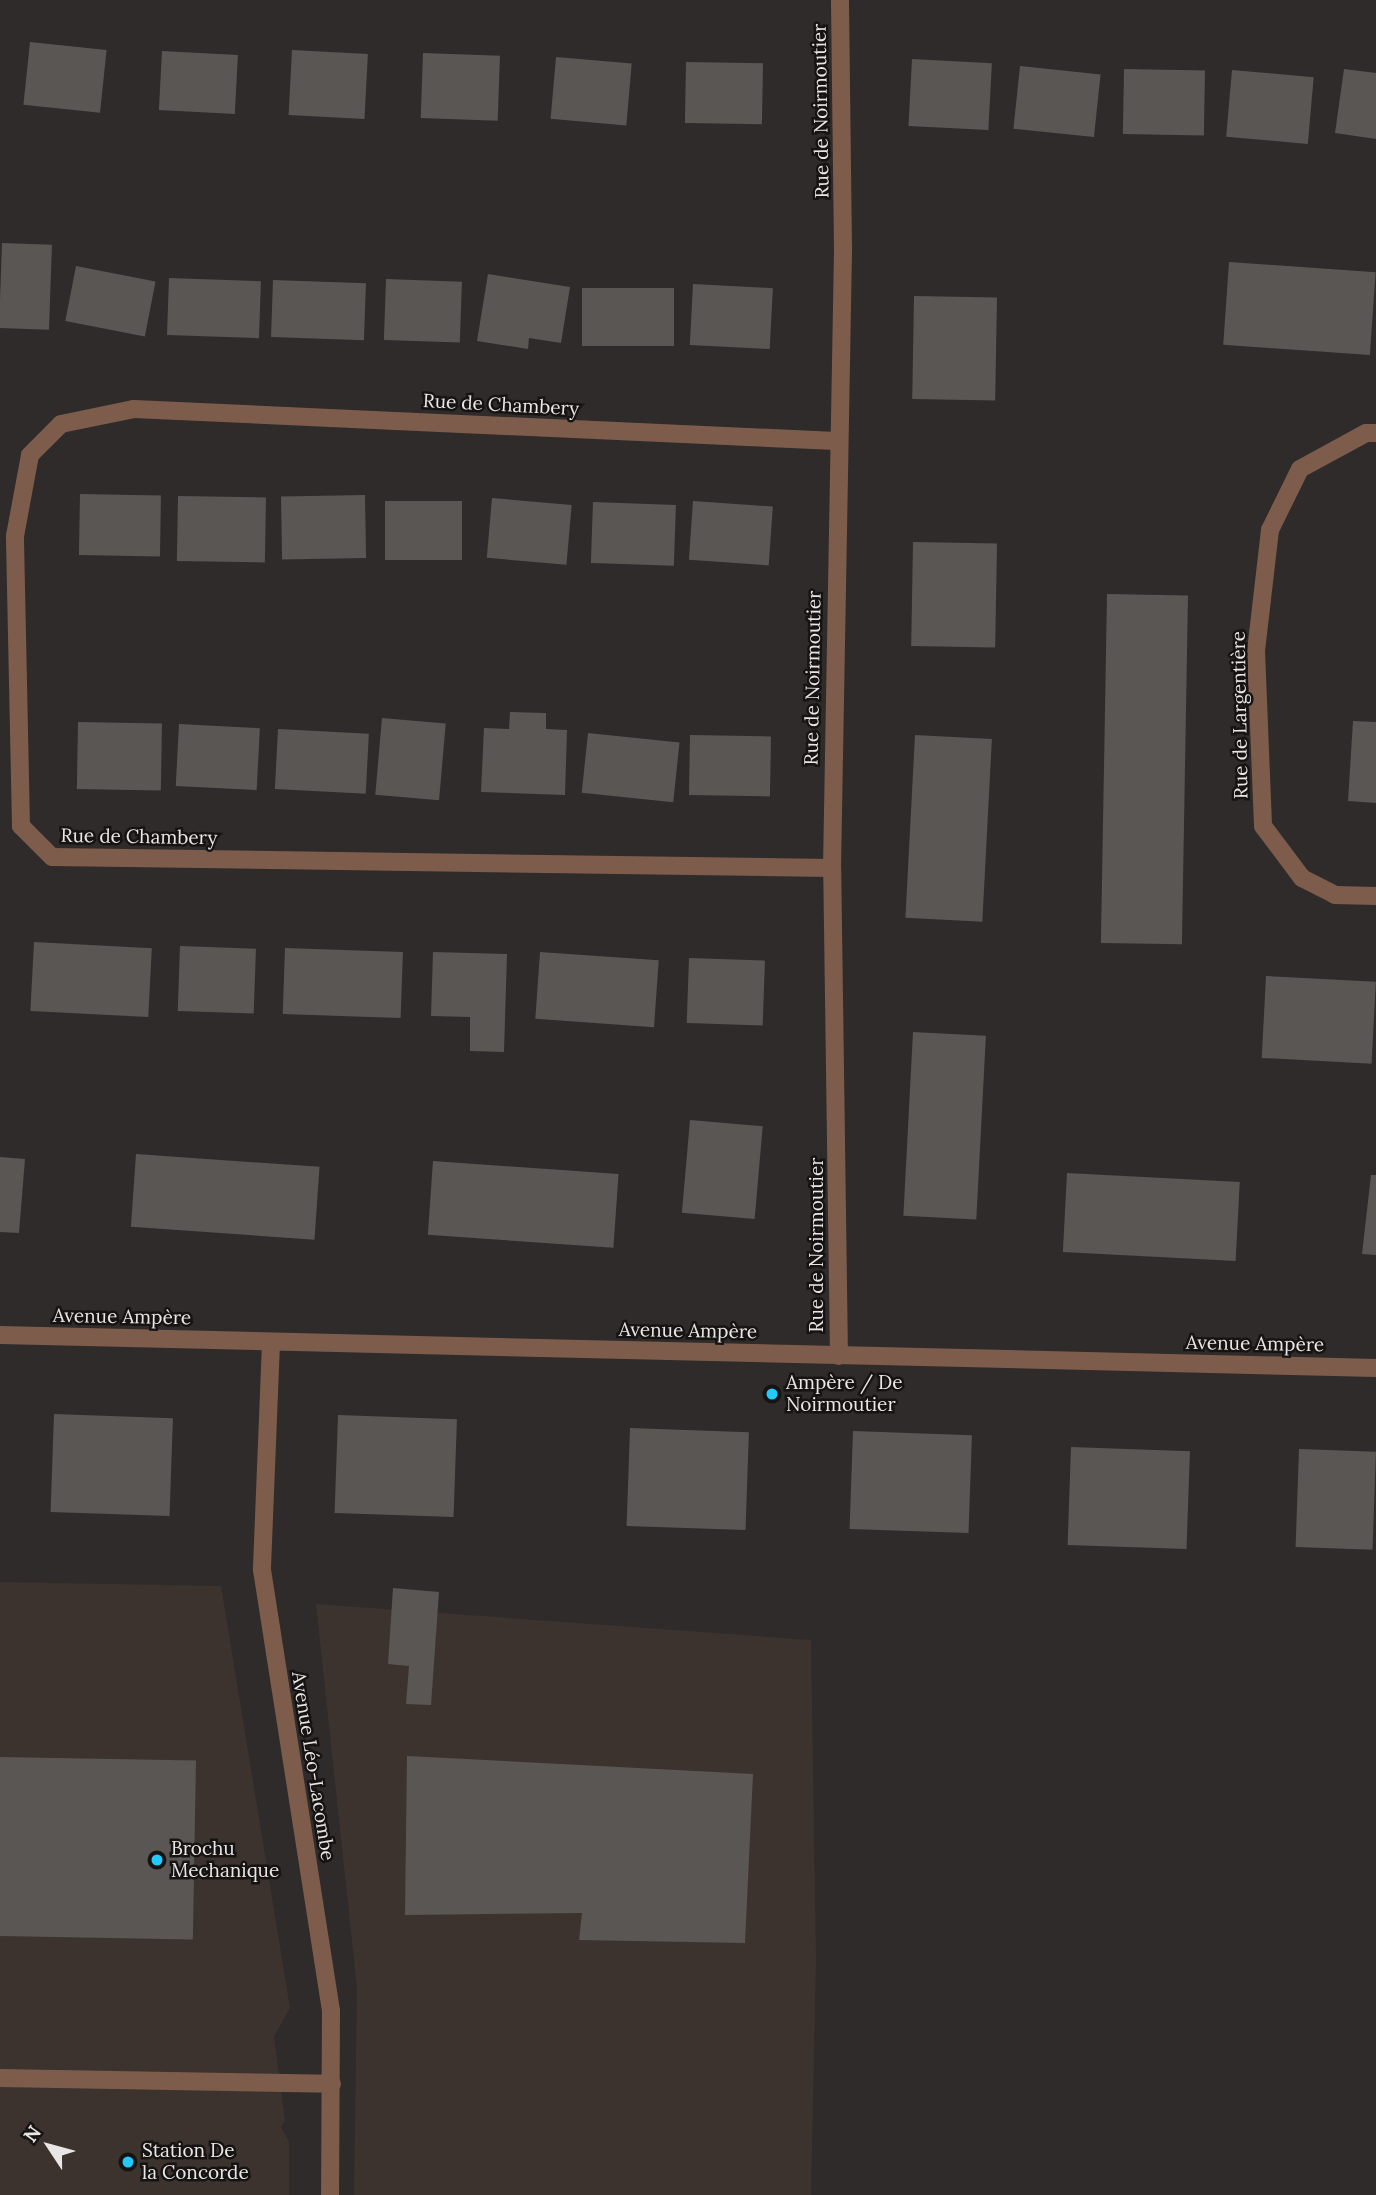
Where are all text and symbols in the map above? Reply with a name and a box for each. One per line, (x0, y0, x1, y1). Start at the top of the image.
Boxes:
street label: Rue de Noirmoutier (808, 23, 834, 199)
street label: Rue de Chambery (422, 390, 580, 420)
street label: Rue de Noirmoutier (800, 590, 826, 766)
street label: Rue de Largentière (1227, 631, 1253, 799)
street label: Rue de Chambery (61, 824, 217, 850)
street label: Rue de Noirmoutier (806, 1158, 828, 1332)
street label: Avenue Ampère (53, 1304, 191, 1330)
street label: Avenue Ampère (619, 1318, 757, 1344)
street label: Avenue Ampère (1186, 1331, 1324, 1357)
place label: Ampère / De Noirmoutier (786, 1372, 902, 1416)
marker: Ampère / De Noirmoutier (764, 1386, 780, 1402)
street label: Avenue Léo-Lacombe (287, 1670, 339, 1862)
place label: Brochu Mechanique (171, 1838, 279, 1882)
marker: Brochu Mechanique (149, 1852, 165, 1868)
north arrow (14, 2111, 84, 2181)
text: N (18, 2121, 46, 2147)
place label: Station De la Concorde (142, 2140, 249, 2184)
marker: Station De la Concorde (120, 2154, 136, 2170)

